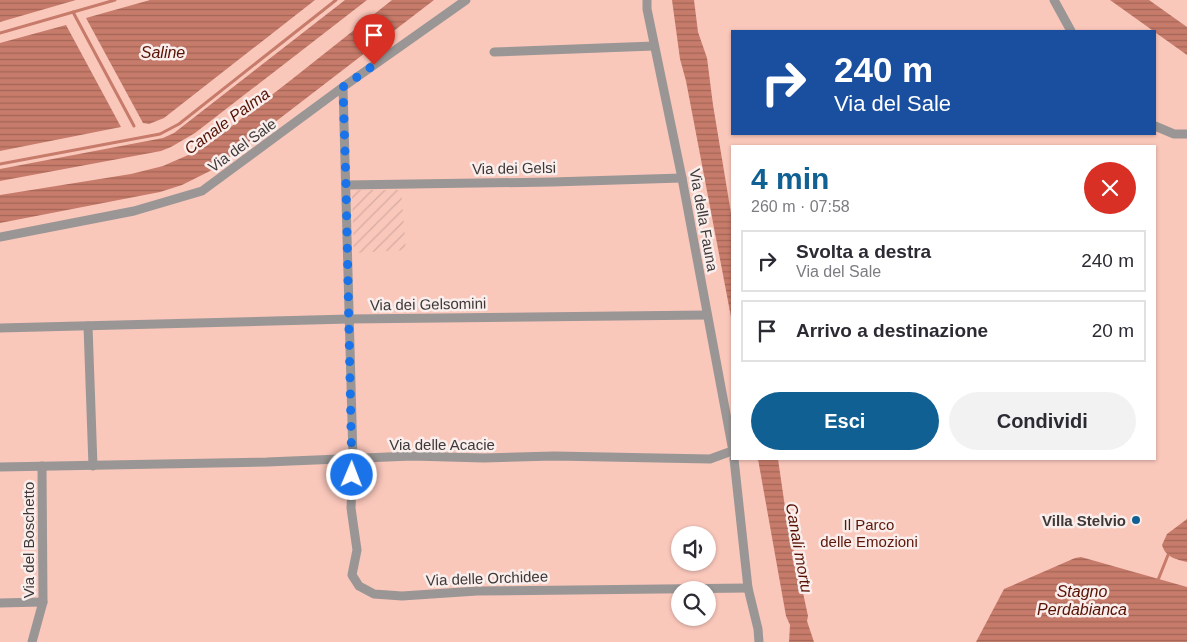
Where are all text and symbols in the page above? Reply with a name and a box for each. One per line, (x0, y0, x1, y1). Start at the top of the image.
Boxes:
pin (353, 14, 395, 65)
icon: arrive (360, 21, 388, 49)
water label: Saline (141, 44, 185, 61)
icon: right (751, 50, 816, 115)
text: 240 m (834, 50, 933, 89)
water label: Canale Palma (181, 85, 273, 157)
text: Via del Sale (834, 91, 951, 116)
street label: Via del Sale (205, 115, 279, 175)
street label: Via dei Gelsi (472, 159, 556, 177)
text: 4 min (751, 162, 829, 195)
button: close (1084, 162, 1136, 214)
street label: Via della Fauna (687, 167, 722, 273)
text: 260 m · 07:58 (751, 198, 850, 215)
text: Svolta a destra (796, 241, 931, 262)
icon: right (753, 247, 781, 275)
text: 240 m (1081, 250, 1134, 271)
text: Via del Sale (796, 263, 881, 280)
street label: Via dei Gelsomini (370, 294, 486, 314)
icon: arrive (753, 317, 781, 345)
text: Arrivo a destinazione (796, 320, 988, 341)
text: 20 m (1092, 320, 1134, 341)
button: Esci (751, 392, 939, 450)
button: Condividi (949, 392, 1136, 450)
street label: Via delle Acacie (389, 436, 495, 453)
position arrow (325, 448, 377, 500)
street label: Via del Boschetto (20, 482, 37, 598)
water label: Canali mortu (783, 502, 815, 594)
place label: Villa Stelvio (1042, 512, 1126, 529)
marker: Villa Stelvio (1130, 514, 1142, 526)
park label: Il Parco delle Emozioni (820, 516, 918, 550)
map controls (671, 526, 716, 626)
button: sound (671, 526, 716, 571)
street label: Via delle Orchidee (426, 567, 548, 589)
button: search (671, 581, 716, 626)
water label: Stagno Perdabianca (1037, 583, 1127, 618)

